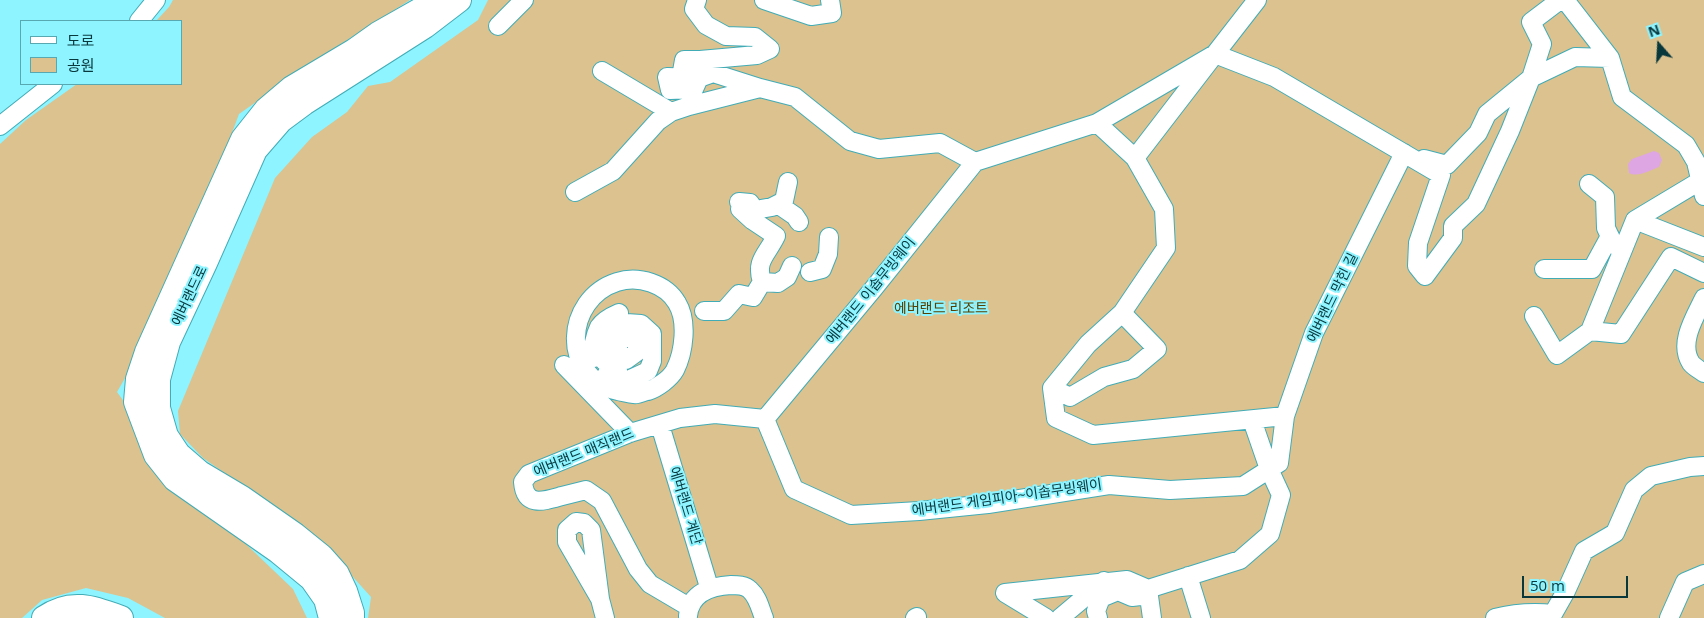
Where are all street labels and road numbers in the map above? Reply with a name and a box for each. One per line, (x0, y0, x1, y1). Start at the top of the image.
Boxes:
street label: 에버랜드 이솝무빙웨이 (823, 234, 919, 348)
street label: 에버랜드 막힌 길 (1304, 251, 1362, 345)
street label: 에버랜드로 (169, 263, 211, 329)
street label: 에버랜드 매직랜드 (531, 425, 637, 481)
street label: 에버랜드 계단 (665, 465, 705, 547)
street label: 에버랜드 게임피아~이솝무빙웨이 (911, 476, 1103, 520)

